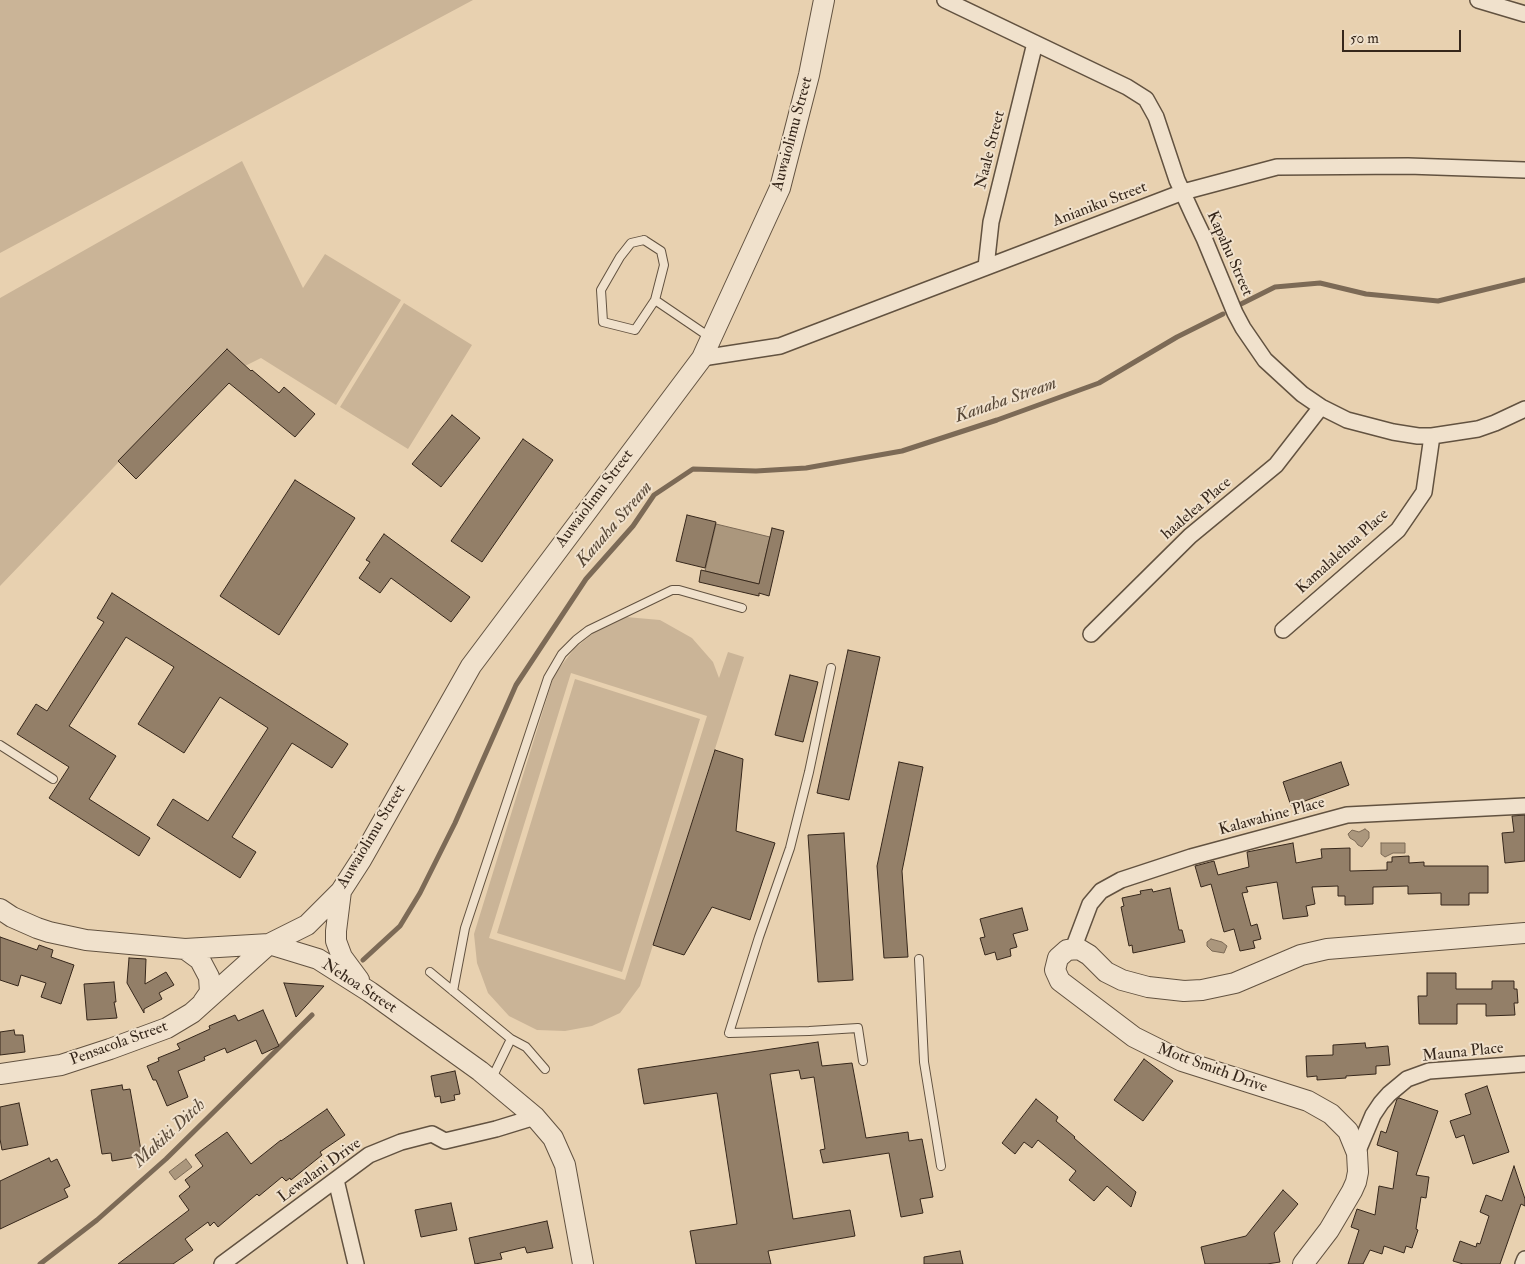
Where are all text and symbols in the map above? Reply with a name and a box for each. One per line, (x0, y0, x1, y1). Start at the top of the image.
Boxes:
scale bar (1345, 20, 1464, 52)
text: 50 m (1350, 29, 1379, 48)
street label: Auwaiolimu Street (769, 75, 817, 193)
street label: Naale Street (972, 109, 1010, 191)
street label: Anianiku Street (1050, 178, 1150, 232)
street label: Kapahu Street (1202, 209, 1256, 299)
water label: Kanaha Stream (952, 374, 1060, 428)
street label: Auwaiolimu Street (552, 446, 638, 552)
street label: haalelea Place (1158, 474, 1236, 544)
water label: Kanaha Stream (572, 478, 658, 572)
street label: Kamalalehua Place (1293, 505, 1393, 599)
street label: Auwaiolimu Street (334, 782, 410, 892)
street label: Kalawahine Place (1217, 794, 1327, 840)
street label: Nehoa Street (318, 956, 400, 1018)
street label: Pensacola Street (68, 1017, 170, 1071)
street label: Mauna Place (1421, 1039, 1505, 1067)
street label: Mott Smith Drive (1154, 1040, 1270, 1098)
water label: Makiki Ditch (129, 1095, 211, 1173)
street label: Lewalani Drive (275, 1134, 365, 1208)

